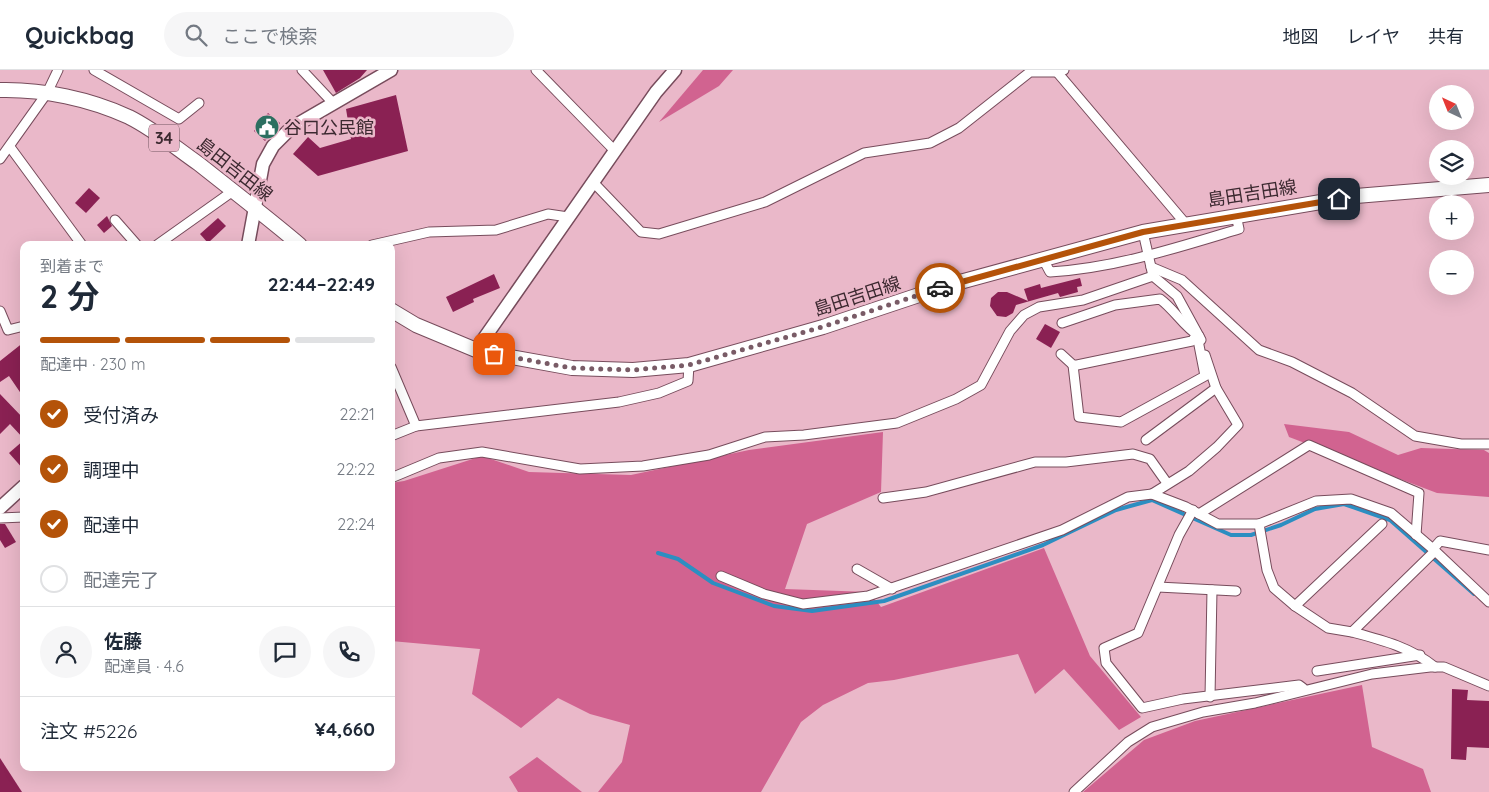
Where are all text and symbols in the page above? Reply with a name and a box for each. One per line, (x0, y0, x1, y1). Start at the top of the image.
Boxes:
search box (164, 12, 514, 57)
text: Quickbag (25, 20, 134, 50)
icon: search (182, 21, 210, 49)
text: ここで検索 (222, 24, 317, 48)
text: 地図 (1283, 25, 1319, 48)
text: レイヤ (1347, 25, 1400, 48)
text: 共有 (1428, 25, 1464, 48)
north arrow (1429, 85, 1474, 130)
map controls (1429, 85, 1474, 295)
public building icon: 谷口公民館 (254, 114, 280, 140)
place label: 谷口公民館 (284, 116, 374, 139)
road number: 34 (149, 124, 179, 152)
street label: 島田吉田線 (192, 132, 278, 206)
button: layers (1429, 140, 1474, 185)
street label: 島田吉田線 (1206, 175, 1298, 211)
pin (1318, 178, 1360, 220)
icon: home (1325, 185, 1353, 213)
button: + (1429, 195, 1474, 240)
button: − (1429, 250, 1474, 295)
text: 到着まで (40, 256, 104, 276)
courier (915, 263, 965, 313)
street label: 島田吉田線 (811, 271, 903, 321)
text: 22:44–22:49 (268, 272, 375, 296)
icon: car (926, 274, 954, 302)
text: 2 分 (40, 276, 99, 316)
pin (473, 333, 515, 375)
icon: bag (480, 340, 508, 368)
text: 配達中 · 230 m (40, 354, 146, 374)
icon: check (40, 400, 68, 428)
text: 受付済み (83, 403, 159, 427)
text: 22:21 (339, 404, 375, 424)
icon: check (40, 455, 68, 483)
text: 調理中 (83, 458, 140, 482)
text: 22:22 (337, 459, 375, 479)
icon: check (40, 510, 68, 538)
text: 配達中 (83, 513, 140, 537)
text: 22:24 (337, 514, 375, 534)
text: 配達完了 (83, 568, 159, 592)
button: person (40, 626, 92, 678)
button: chat (259, 626, 311, 678)
button: phone (323, 626, 375, 678)
text: 佐藤 (104, 629, 142, 653)
text: 配達員 · 4.6 (104, 656, 184, 676)
text: ¥4,660 (315, 717, 375, 741)
text: 注文 #5226 (40, 719, 137, 743)

